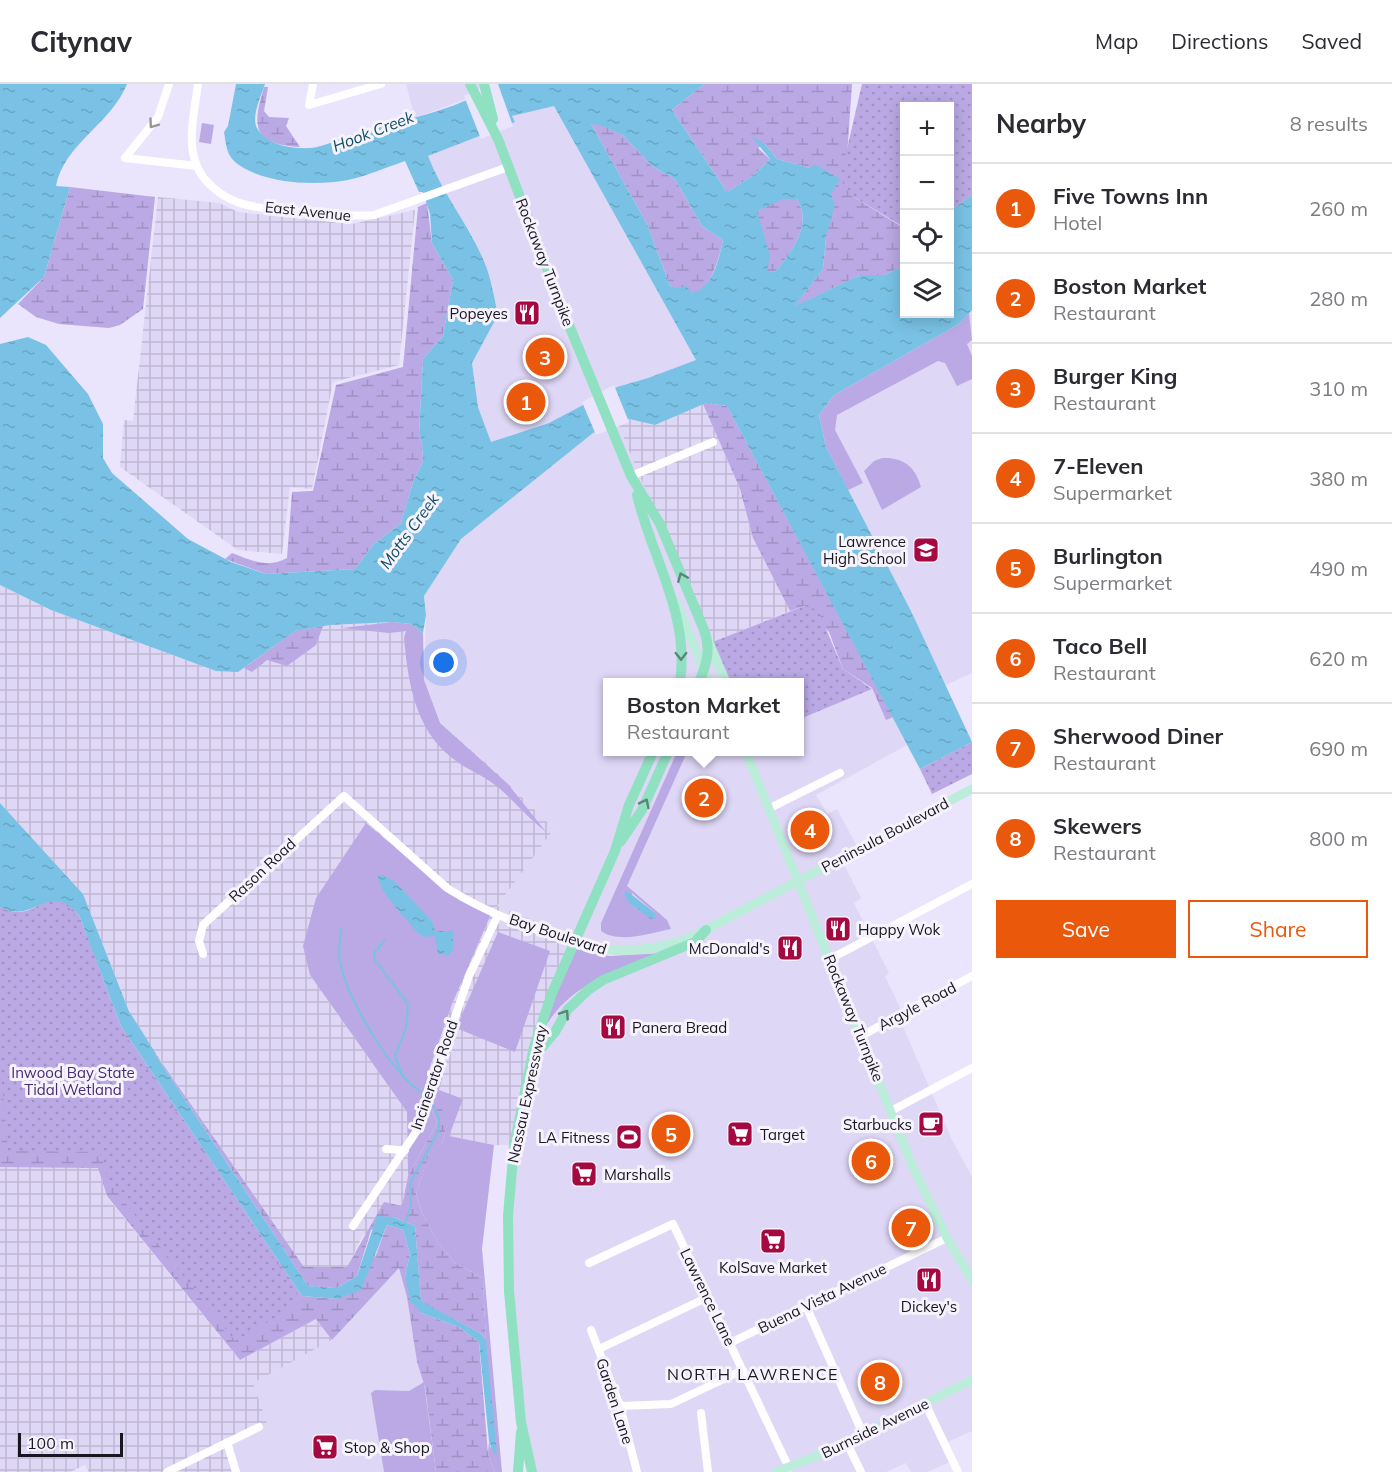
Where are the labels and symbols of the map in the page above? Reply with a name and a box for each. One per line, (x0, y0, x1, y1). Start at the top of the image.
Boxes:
water label: Hook Creek (330, 106, 417, 156)
one-way arrow (149, 118, 160, 129)
street label: Rockaway Turnpike (512, 195, 578, 329)
street label: East Avenue (264, 197, 352, 225)
restaurant icon: Popeyes (512, 298, 542, 328)
place label: Popeyes (449, 304, 508, 323)
pin: 3 (526, 334, 564, 380)
pin: 1 (506, 380, 546, 424)
water label: Motts Creek (375, 489, 443, 573)
place label: Lawrence High School (823, 532, 906, 568)
school or university icon: Lawrence High School (911, 535, 941, 565)
one-way arrow (677, 572, 689, 583)
your location (429, 648, 458, 677)
one-way arrow (675, 651, 688, 660)
pin: 2 (684, 776, 724, 820)
street label: Peninsula Boulevard (818, 793, 952, 877)
one-way arrow (637, 798, 649, 809)
pin: 4 (790, 808, 830, 852)
street label: Rason Road (224, 834, 300, 906)
street label: Bay Boulevard (507, 909, 609, 959)
restaurant icon: Happy Wok (823, 914, 853, 944)
place label: Happy Wok (858, 920, 941, 939)
restaurant icon: McDonald's (775, 933, 805, 963)
place label: McDonald's (689, 939, 770, 958)
street label: Rockaway Turnpike (820, 952, 888, 1084)
street label: Argyle Road (875, 977, 959, 1035)
one-way arrow (558, 1009, 569, 1020)
restaurant icon: Panera Bread (598, 1012, 628, 1042)
street label: Incinerator Road (406, 1018, 462, 1132)
place label: Panera Bread (632, 1018, 727, 1037)
street label: Nassau Expressway (503, 1023, 551, 1165)
park label: Inwood Bay State Tidal Wetland (11, 1063, 135, 1099)
cafe icon: Starbucks (916, 1109, 946, 1139)
pin: 5 (652, 1112, 690, 1156)
place label: Starbucks (843, 1115, 912, 1134)
supermarket icon: Target (725, 1119, 755, 1149)
sports icon: LA Fitness (614, 1122, 644, 1152)
place label: Target (760, 1125, 805, 1144)
place label: LA Fitness (538, 1128, 610, 1147)
pin: 6 (852, 1138, 890, 1184)
supermarket icon: Marshalls (569, 1159, 599, 1189)
place label: Marshalls (604, 1165, 671, 1184)
pin: 7 (892, 1206, 930, 1250)
supermarket icon: KolSave Market (758, 1226, 788, 1256)
street label: Lawrence Lane (676, 1245, 740, 1349)
place label: KolSave Market (719, 1258, 827, 1277)
street label: Buena Vista Avenue (755, 1259, 889, 1337)
restaurant icon: Dickey's (914, 1265, 944, 1295)
place label: Dickey's (901, 1297, 957, 1316)
street label: Garden Lane (592, 1356, 638, 1446)
pin: 8 (860, 1360, 900, 1404)
district label: NORTH LAWRENCE (667, 1364, 839, 1384)
street label: Burnside Avenue (818, 1394, 932, 1462)
scale bar (18, 1430, 123, 1458)
supermarket icon: Stop & Shop (310, 1432, 340, 1462)
place label: Stop & Shop (344, 1438, 430, 1457)

